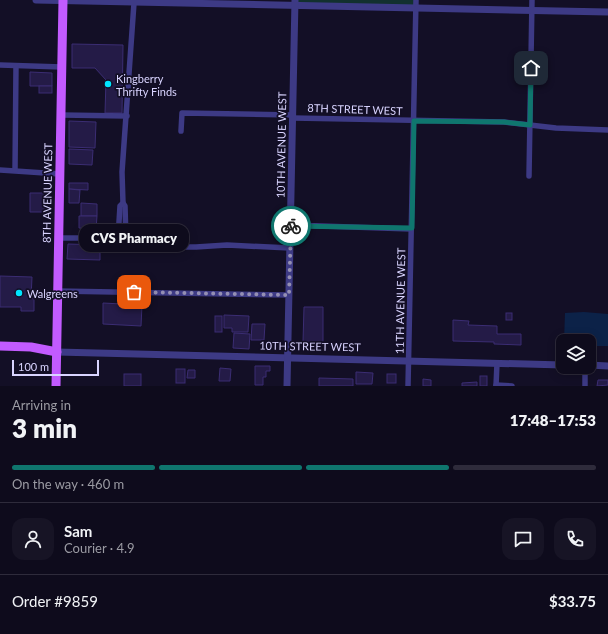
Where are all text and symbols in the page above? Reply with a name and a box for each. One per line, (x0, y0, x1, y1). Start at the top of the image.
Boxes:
pin (514, 51, 548, 85)
icon: home (520, 57, 542, 79)
place label: Kingberry Thrifty Finds (116, 72, 177, 98)
marker: Kingberry Thrifty Finds (103, 79, 113, 89)
street label: 10TH AVENUE WEST (274, 91, 288, 198)
street label: 8TH STREET WEST (307, 101, 403, 117)
street label: 8TH AVENUE WEST (40, 142, 54, 243)
courier (271, 206, 311, 246)
icon: bike (280, 215, 302, 237)
callout: CVS Pharmacy (79, 224, 189, 252)
text: CVS Pharmacy (91, 230, 177, 246)
street label: 11TH AVENUE WEST (393, 247, 407, 354)
pin (117, 275, 151, 309)
icon: bag (123, 281, 145, 303)
place label: Walgreens (27, 287, 78, 300)
marker: Walgreens (14, 288, 24, 298)
map controls (556, 334, 596, 374)
button: layers (556, 334, 596, 374)
street label: 10TH STREET WEST (259, 339, 361, 353)
scale bar (12, 358, 99, 377)
text: 100 m (18, 360, 49, 373)
text: Arriving in (12, 397, 71, 413)
text: 17:48–17:53 (510, 411, 596, 429)
text: 3 min (12, 412, 77, 444)
text: On the way · 460 m (12, 476, 124, 492)
button: person (12, 518, 54, 560)
button: chat (502, 518, 544, 560)
button: phone (554, 518, 596, 560)
text: Sam (64, 522, 92, 540)
text: Courier · 4.9 (64, 540, 135, 556)
text: Order #9859 (12, 592, 98, 610)
text: $33.75 (549, 592, 596, 610)

